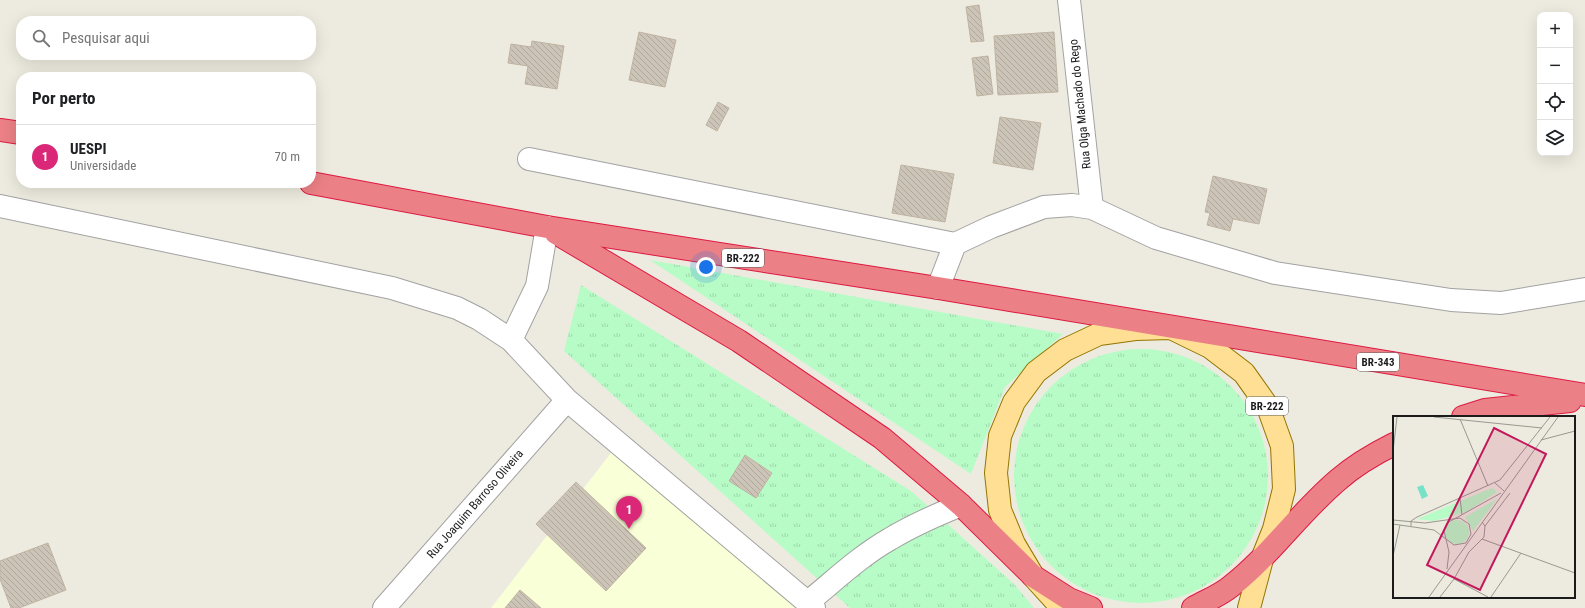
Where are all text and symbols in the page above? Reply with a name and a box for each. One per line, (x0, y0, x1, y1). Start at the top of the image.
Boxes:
map controls (1537, 12, 1573, 156)
button: + (1537, 12, 1573, 48)
search box (16, 16, 316, 60)
icon: search (30, 27, 52, 49)
text: Pesquisar aqui (62, 29, 150, 47)
street label: Rua Olga Machado do Rego (1066, 38, 1094, 170)
button: − (1537, 48, 1573, 84)
button: locate (1537, 84, 1573, 120)
text: Por perto (32, 88, 96, 108)
button: layers (1537, 120, 1573, 156)
text: UESPI (70, 140, 107, 158)
text: 1 (42, 149, 48, 164)
text: 70 m (274, 149, 300, 164)
text: Universidade (70, 158, 136, 173)
road number: BR-222 (722, 249, 764, 267)
your location (696, 257, 716, 277)
road number: BR-343 (1357, 353, 1399, 371)
road number: BR-222 (1246, 397, 1288, 415)
inset map (1393, 416, 1575, 598)
street label: Rua Joaquim Barroso Oliveira (424, 447, 526, 561)
pin: 1 (616, 496, 642, 529)

